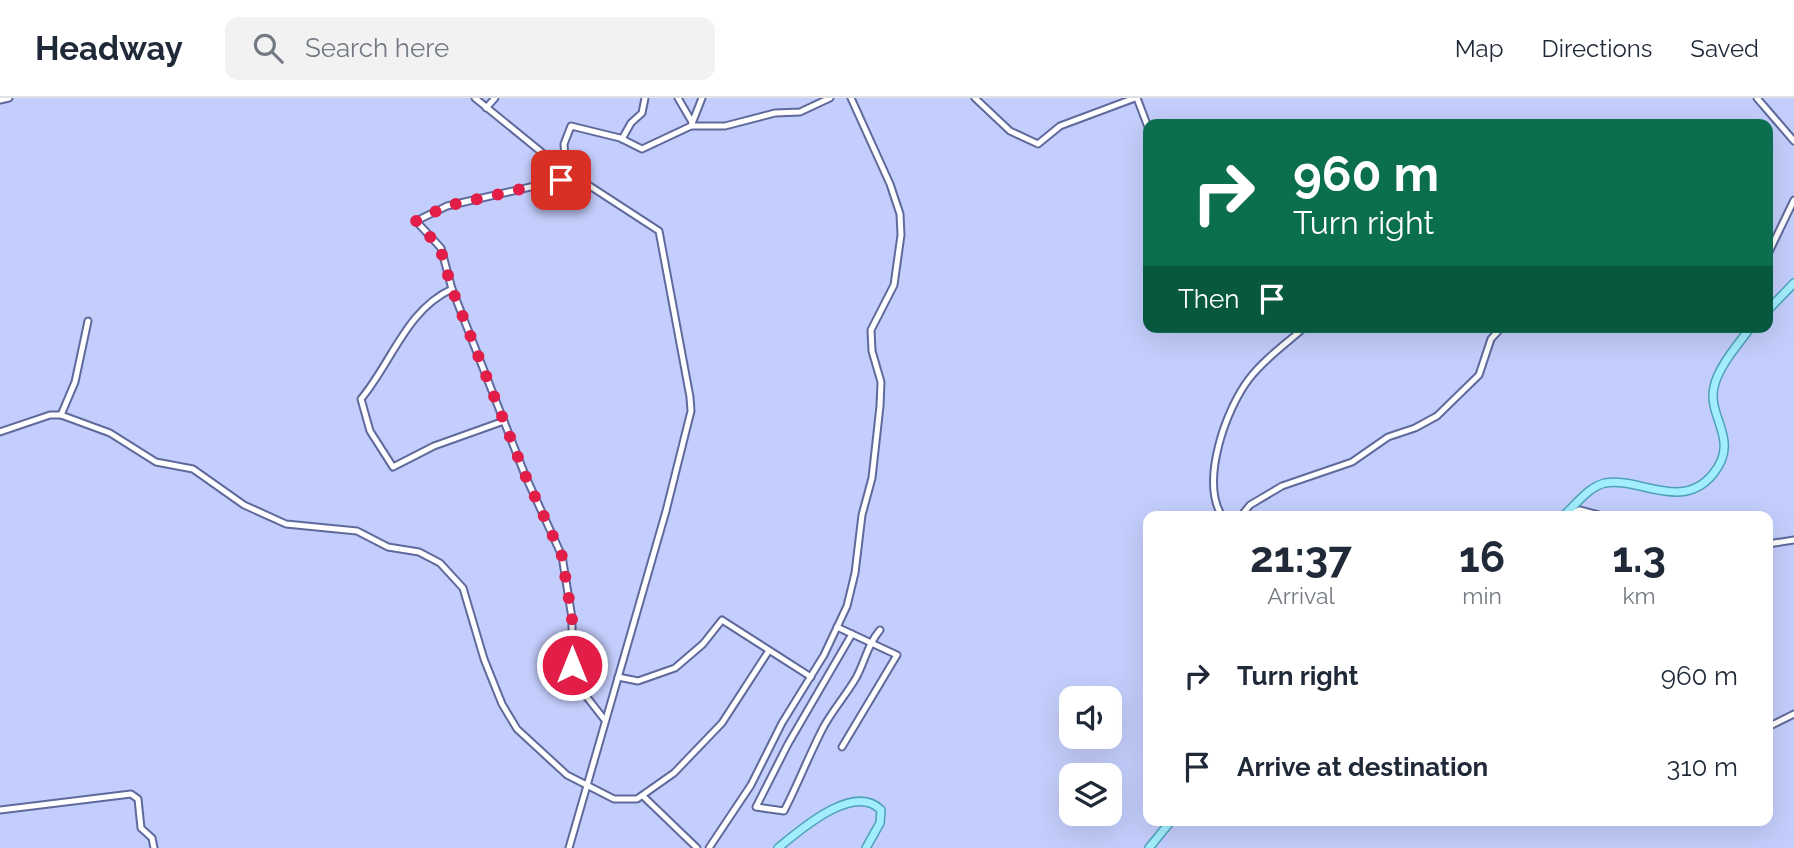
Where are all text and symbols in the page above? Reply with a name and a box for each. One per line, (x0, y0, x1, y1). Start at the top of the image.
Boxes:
search box (225, 17, 715, 80)
text: Headway (35, 29, 183, 68)
icon: search (249, 29, 287, 67)
text: Search here (305, 33, 449, 63)
text: Map (1455, 34, 1504, 63)
text: Directions (1542, 34, 1652, 63)
text: Saved (1690, 34, 1759, 63)
text: 960 m (1293, 145, 1439, 202)
icon: right (1178, 147, 1269, 238)
pin (531, 150, 591, 210)
icon: arrive (542, 161, 580, 199)
text: Turn right (1293, 204, 1434, 241)
icon: arrive (1253, 280, 1291, 318)
text: Then (1178, 284, 1239, 314)
text: 21:37 (1250, 533, 1352, 582)
text: 16 (1459, 533, 1505, 582)
text: 1.3 (1612, 533, 1666, 582)
text: Arrival (1267, 582, 1335, 609)
text: min (1462, 582, 1502, 609)
text: km (1622, 582, 1656, 609)
position arrow (535, 628, 609, 702)
icon: right (1178, 657, 1216, 695)
text: Turn right (1237, 661, 1358, 691)
text: 960 m (1661, 661, 1738, 691)
map controls (1059, 686, 1122, 826)
button: sound (1059, 686, 1122, 749)
icon: arrive (1178, 748, 1216, 786)
text: Arrive at destination (1237, 752, 1488, 782)
text: 310 m (1667, 752, 1738, 782)
button: layers (1059, 763, 1122, 826)

